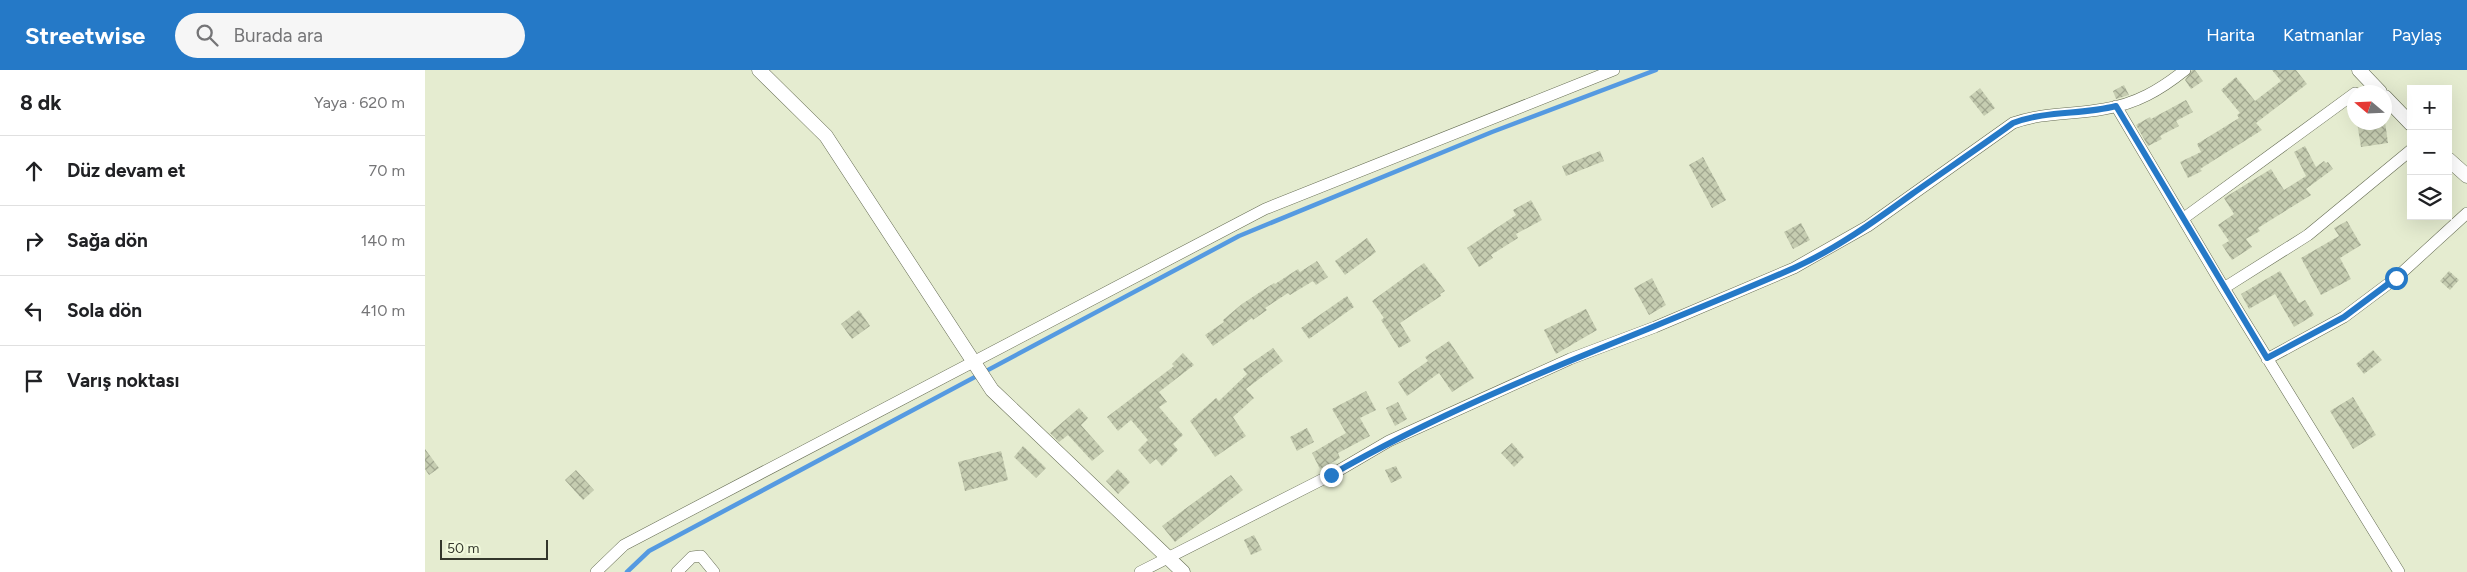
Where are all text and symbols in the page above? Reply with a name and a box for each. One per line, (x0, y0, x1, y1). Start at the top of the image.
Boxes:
search box (175, 13, 525, 58)
text: Streetwise (25, 21, 145, 50)
icon: search (193, 21, 221, 49)
text: Burada ara (233, 24, 323, 47)
text: Harita (2206, 24, 2255, 46)
text: Katmanlar (2283, 24, 2364, 46)
text: Paylaş (2392, 24, 2442, 46)
north arrow (2347, 85, 2392, 130)
map controls (2407, 85, 2452, 220)
button: + (2407, 85, 2452, 130)
text: 8 dk (20, 90, 62, 115)
text: Yaya · 620 m (314, 93, 405, 112)
button: − (2407, 130, 2452, 175)
icon: ahead (20, 157, 48, 185)
text: Düz devam et (67, 159, 186, 182)
text: 70 m (369, 161, 405, 180)
button: layers (2407, 175, 2452, 220)
icon: right (20, 227, 48, 255)
text: Sağa dön (67, 229, 148, 252)
text: 140 m (361, 231, 405, 250)
route start (2385, 267, 2408, 290)
icon: left (20, 297, 48, 325)
text: Sola dön (67, 299, 142, 322)
text: 410 m (361, 301, 405, 320)
icon: arrive (20, 367, 48, 395)
text: Varış noktası (67, 369, 179, 392)
route end (1320, 464, 1343, 487)
scale bar (440, 537, 547, 560)
text: 50 m (447, 540, 479, 557)

